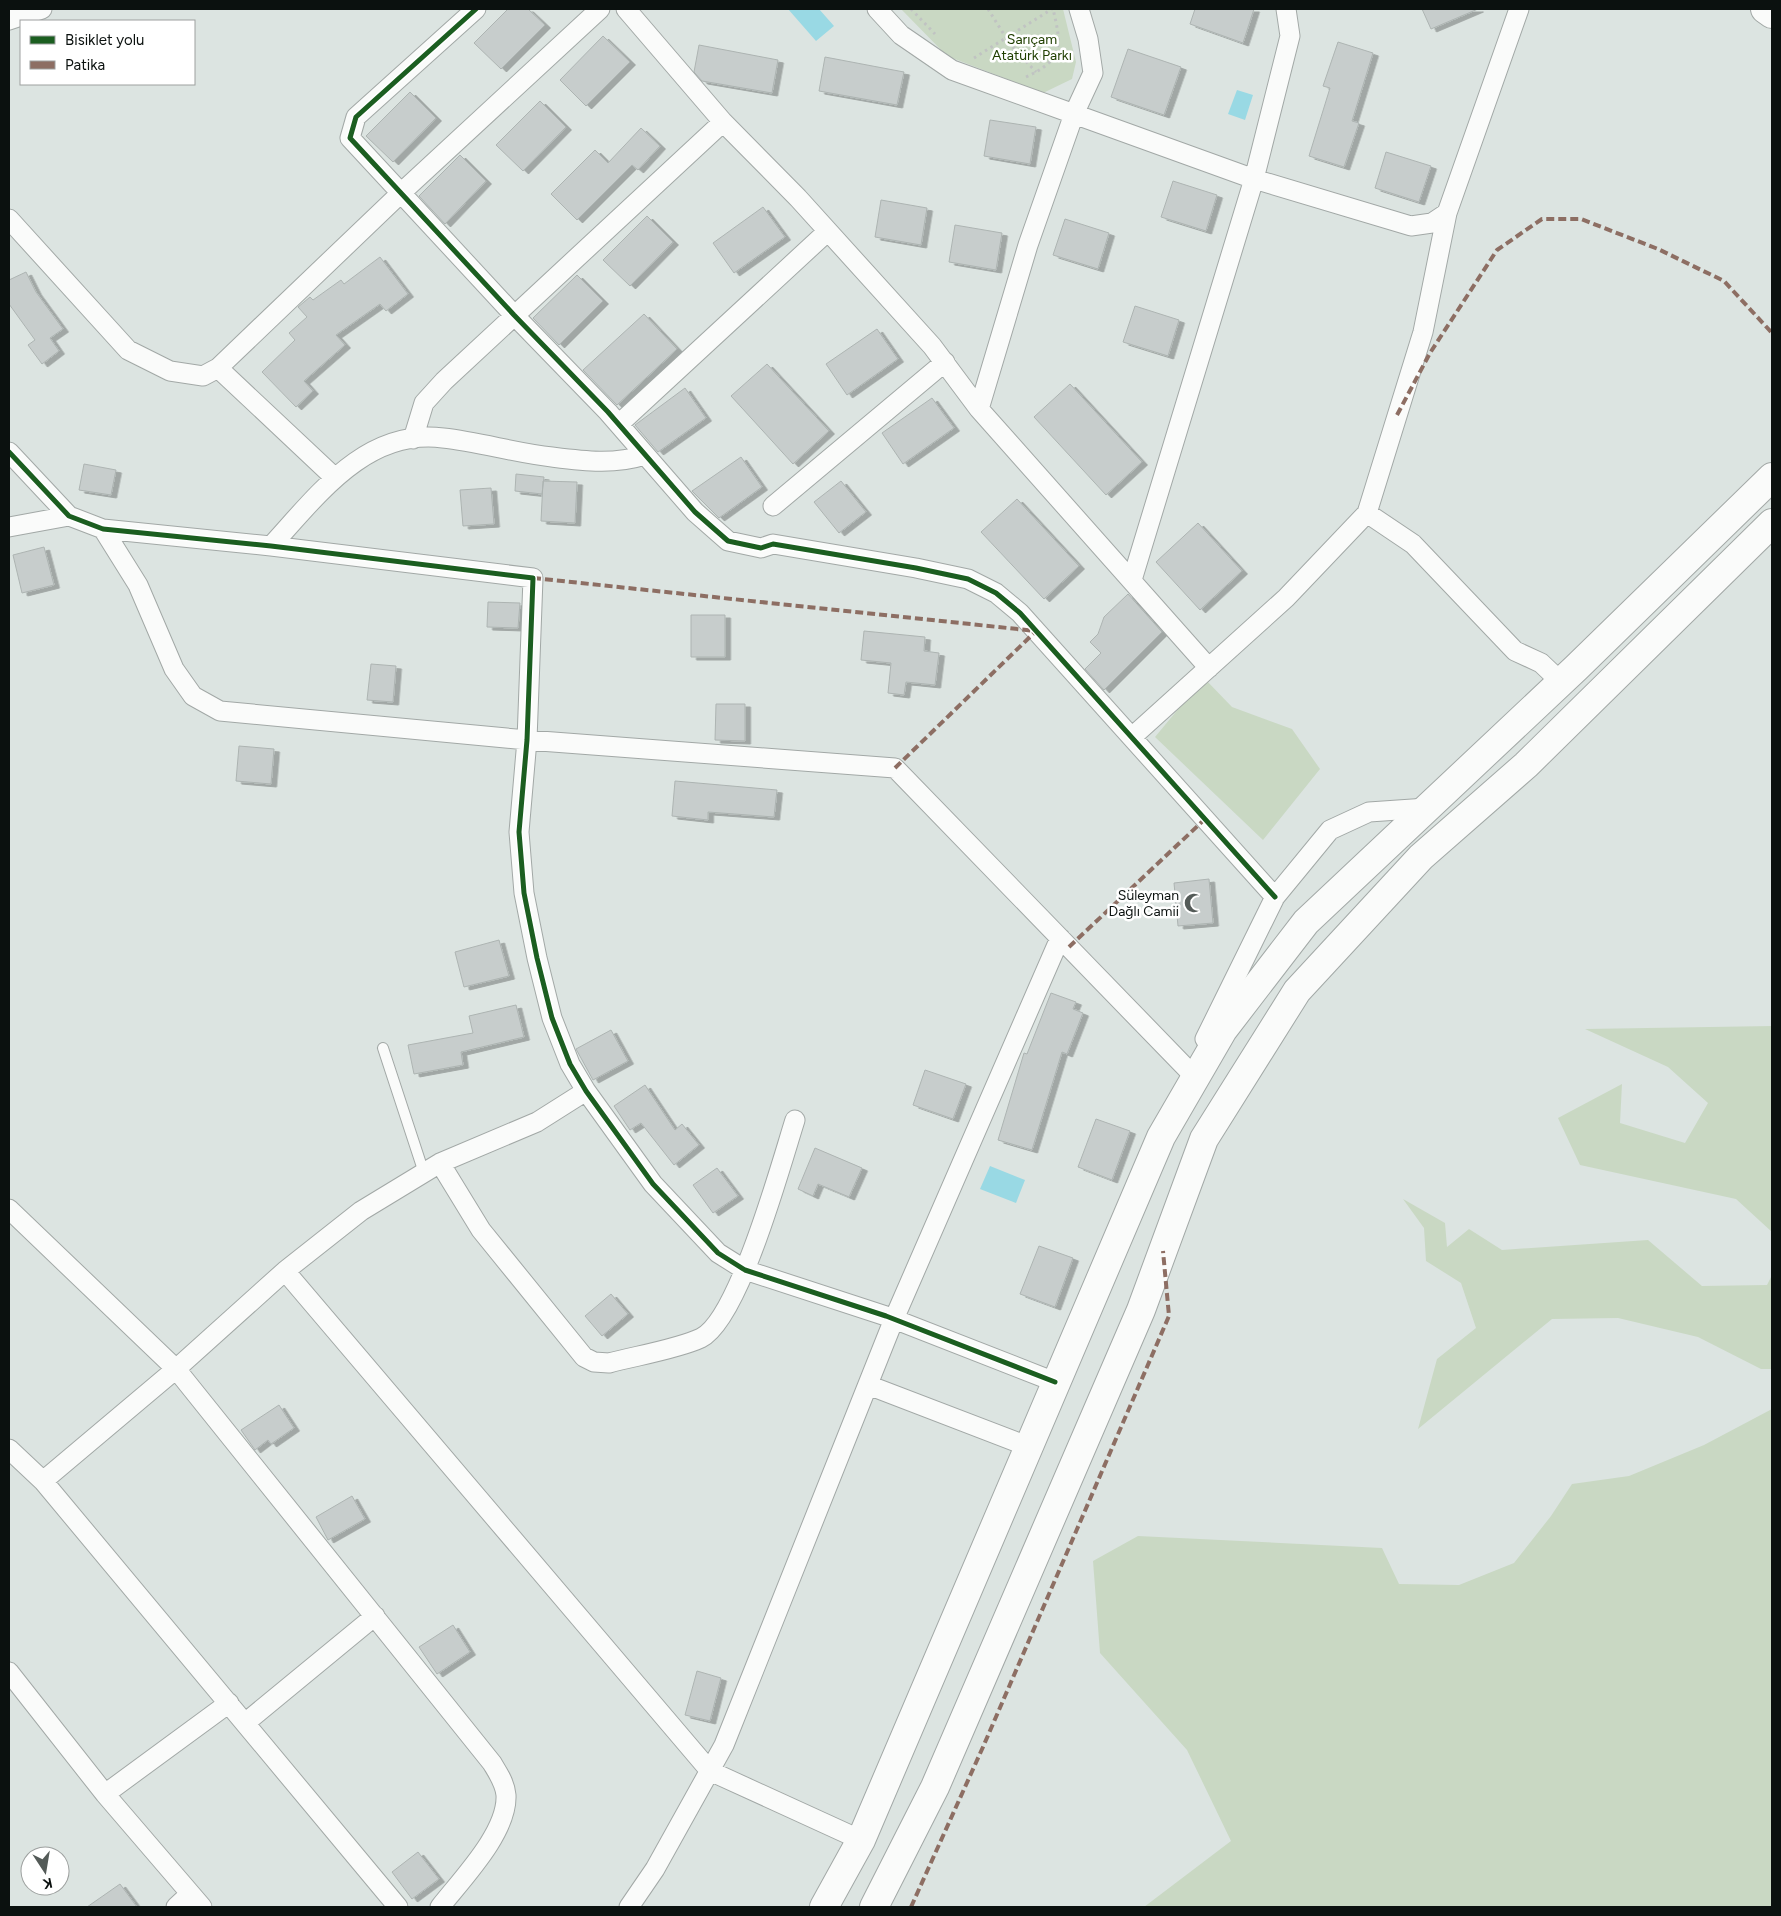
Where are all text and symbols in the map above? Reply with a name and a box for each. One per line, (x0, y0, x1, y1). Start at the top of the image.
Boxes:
legend (20, 20, 195, 85)
text: Bisiklet yolu (65, 31, 144, 49)
park label: Sarıçam Atatürk Parkı (992, 31, 1072, 64)
text: Patika (65, 56, 105, 74)
place label: Süleyman Dağlı Camii (1109, 887, 1179, 920)
mosque icon: Süleyman Dağlı Camii (1183, 892, 1205, 914)
north arrow (20, 1846, 70, 1896)
text: K (41, 1874, 54, 1893)

